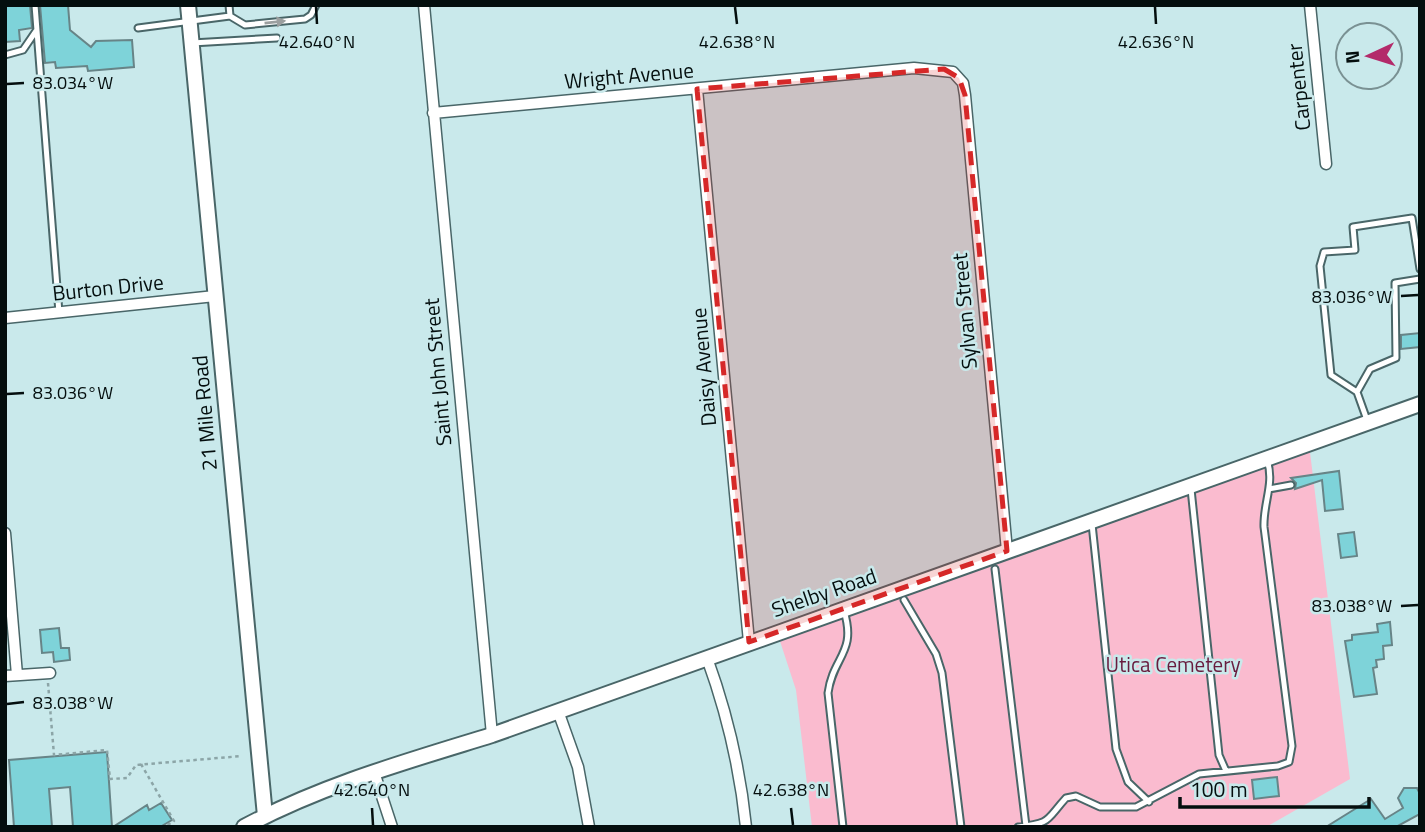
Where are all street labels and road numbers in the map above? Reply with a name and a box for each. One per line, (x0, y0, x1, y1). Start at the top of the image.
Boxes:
street label: Carpenter (1278, 42, 1318, 132)
street label: Wright Avenue (563, 53, 695, 97)
street label: Sylvan Street (943, 251, 985, 371)
street label: Burton Drive (51, 265, 165, 309)
street label: Saint John Street (415, 296, 459, 447)
street label: Daisy Avenue (682, 307, 724, 428)
street label: 21 Mile Road (183, 354, 225, 472)
street label: Shelby Road (767, 559, 881, 625)

